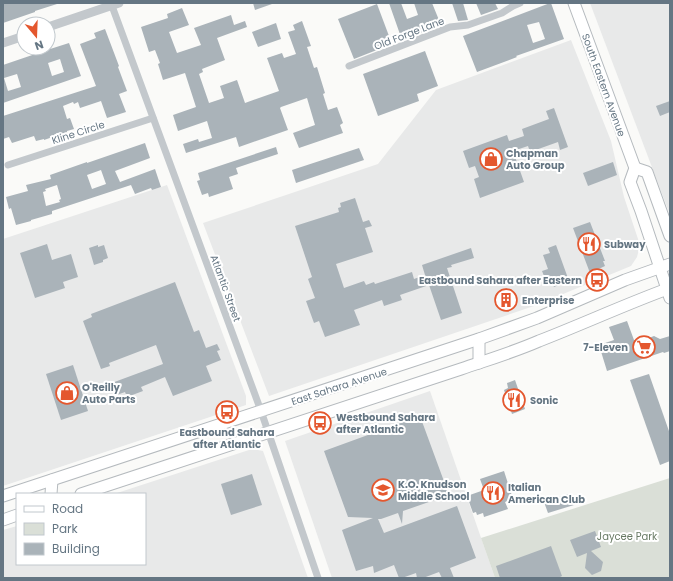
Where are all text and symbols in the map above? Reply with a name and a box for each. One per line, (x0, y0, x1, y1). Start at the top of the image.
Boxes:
street label: Old Forge Lane (372, 13, 447, 54)
north arrow (16, 16, 56, 56)
street label: South Eastern Avenue (578, 32, 629, 139)
text: N (33, 37, 46, 54)
street label: Kline Circle (50, 117, 107, 148)
shop icon: Chapman Auto Group (478, 146, 504, 172)
place label: Chapman Auto Group (506, 146, 565, 173)
restaurant icon: Subway (576, 231, 602, 257)
place label: Subway (604, 237, 646, 252)
street label: Atlantic Street (206, 253, 245, 324)
bus stop icon: Eastbound Sahara after Eastern (584, 267, 610, 293)
place label: Eastbound Sahara after Eastern (419, 273, 582, 288)
building icon: Enterprise (493, 287, 519, 313)
place label: Enterprise (522, 293, 574, 308)
supermarket icon: 7-Eleven (631, 334, 657, 360)
place label: 7-Eleven (583, 340, 628, 355)
street label: East Sahara Avenue (289, 364, 389, 409)
shop icon: O'Reilly Auto Parts (54, 380, 80, 406)
place label: O'Reilly Auto Parts (82, 380, 136, 407)
restaurant icon: Sonic (501, 387, 527, 413)
place label: Sonic (530, 393, 558, 408)
bus stop icon: Eastbound Sahara after Atlantic (214, 399, 240, 425)
bus stop icon: Westbound Sahara after Atlantic (307, 410, 333, 436)
place label: Westbound Sahara after Atlantic (336, 410, 436, 437)
place label: Eastbound Sahara after Atlantic (180, 425, 275, 452)
school or university icon: K.O. Knudson Middle School (370, 477, 396, 503)
place label: K.O. Knudson Middle School (398, 477, 470, 504)
restaurant icon: Italian American Club (480, 480, 506, 506)
place label: Italian American Club (508, 480, 585, 507)
legend (16, 493, 146, 565)
text: Road (52, 500, 83, 517)
text: Park (52, 520, 79, 537)
park label: Jaycee Park (597, 529, 658, 544)
text: Building (52, 540, 100, 557)

